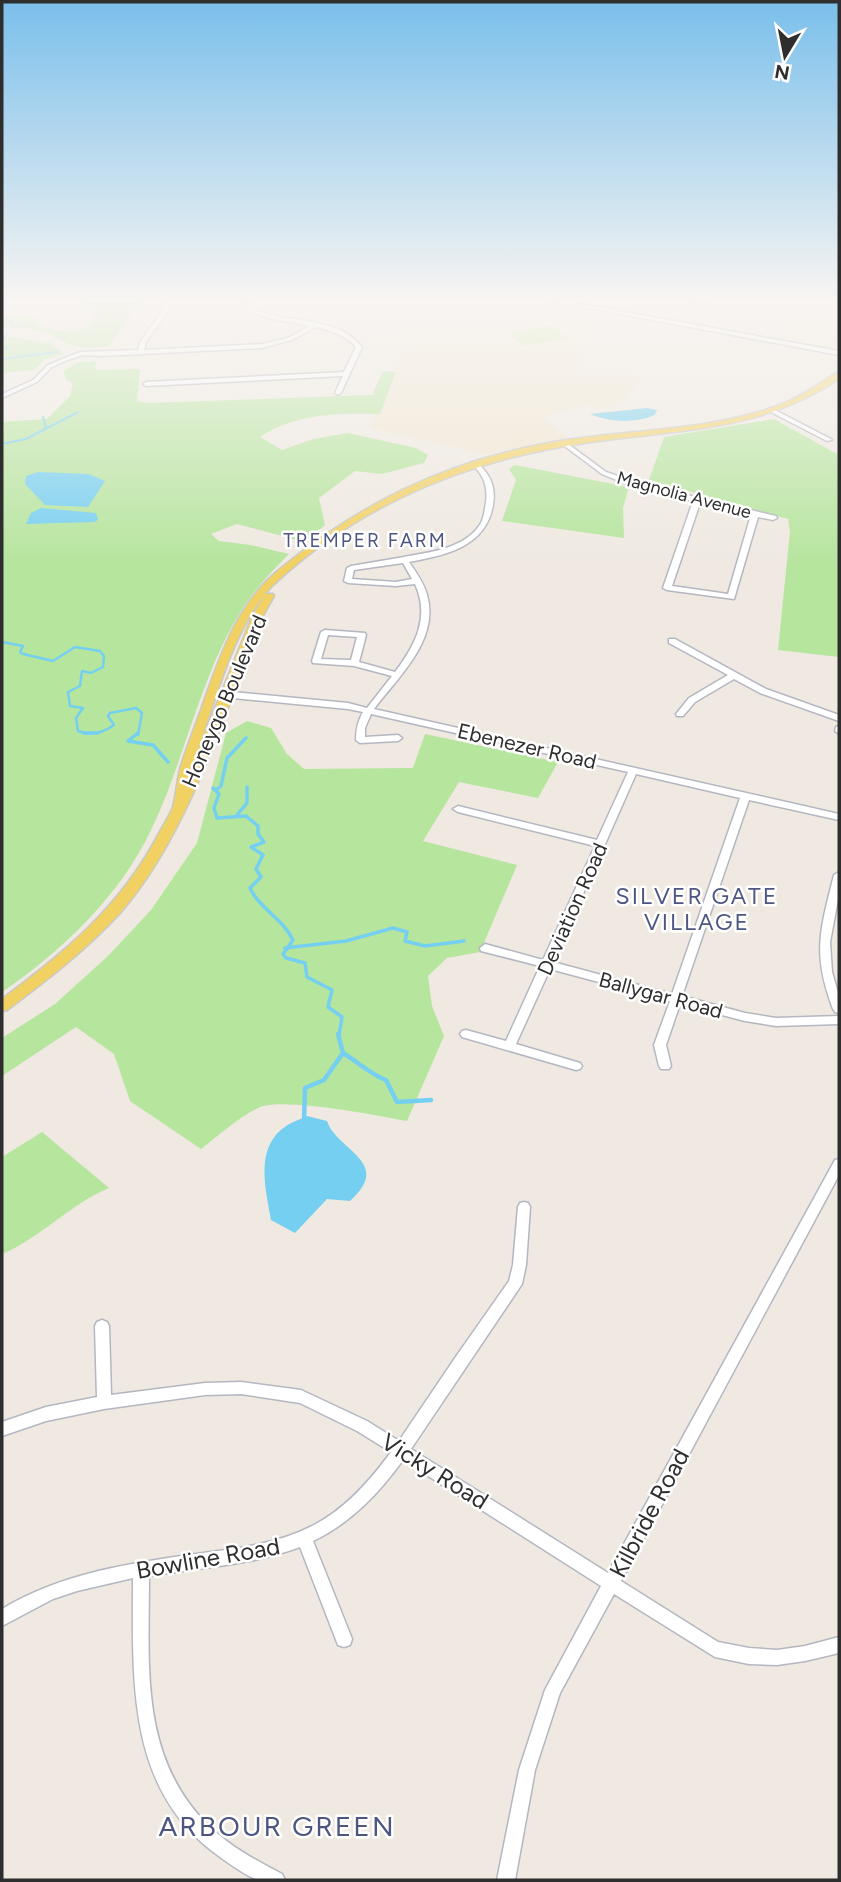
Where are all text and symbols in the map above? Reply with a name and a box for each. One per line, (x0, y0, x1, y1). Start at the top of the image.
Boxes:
north arrow (750, 21, 820, 91)
text: N (773, 60, 791, 85)
street label: Magnolia Avenue (614, 467, 754, 524)
district label: TREMPER FARM (283, 529, 447, 552)
street label: Honeygo Boulevard (176, 611, 272, 791)
street label: Ebenezer Road (455, 718, 599, 774)
street label: Deviation Road (532, 839, 612, 979)
district label: SILVER GATE VILLAGE (616, 882, 778, 936)
street label: Ballygar Road (596, 966, 726, 1024)
street label: Vicky Road (376, 1427, 494, 1515)
street label: Kilbride Road (603, 1444, 695, 1582)
street label: Bowline Road (134, 1531, 282, 1585)
district label: ARBOUR GREEN (158, 1809, 396, 1843)

